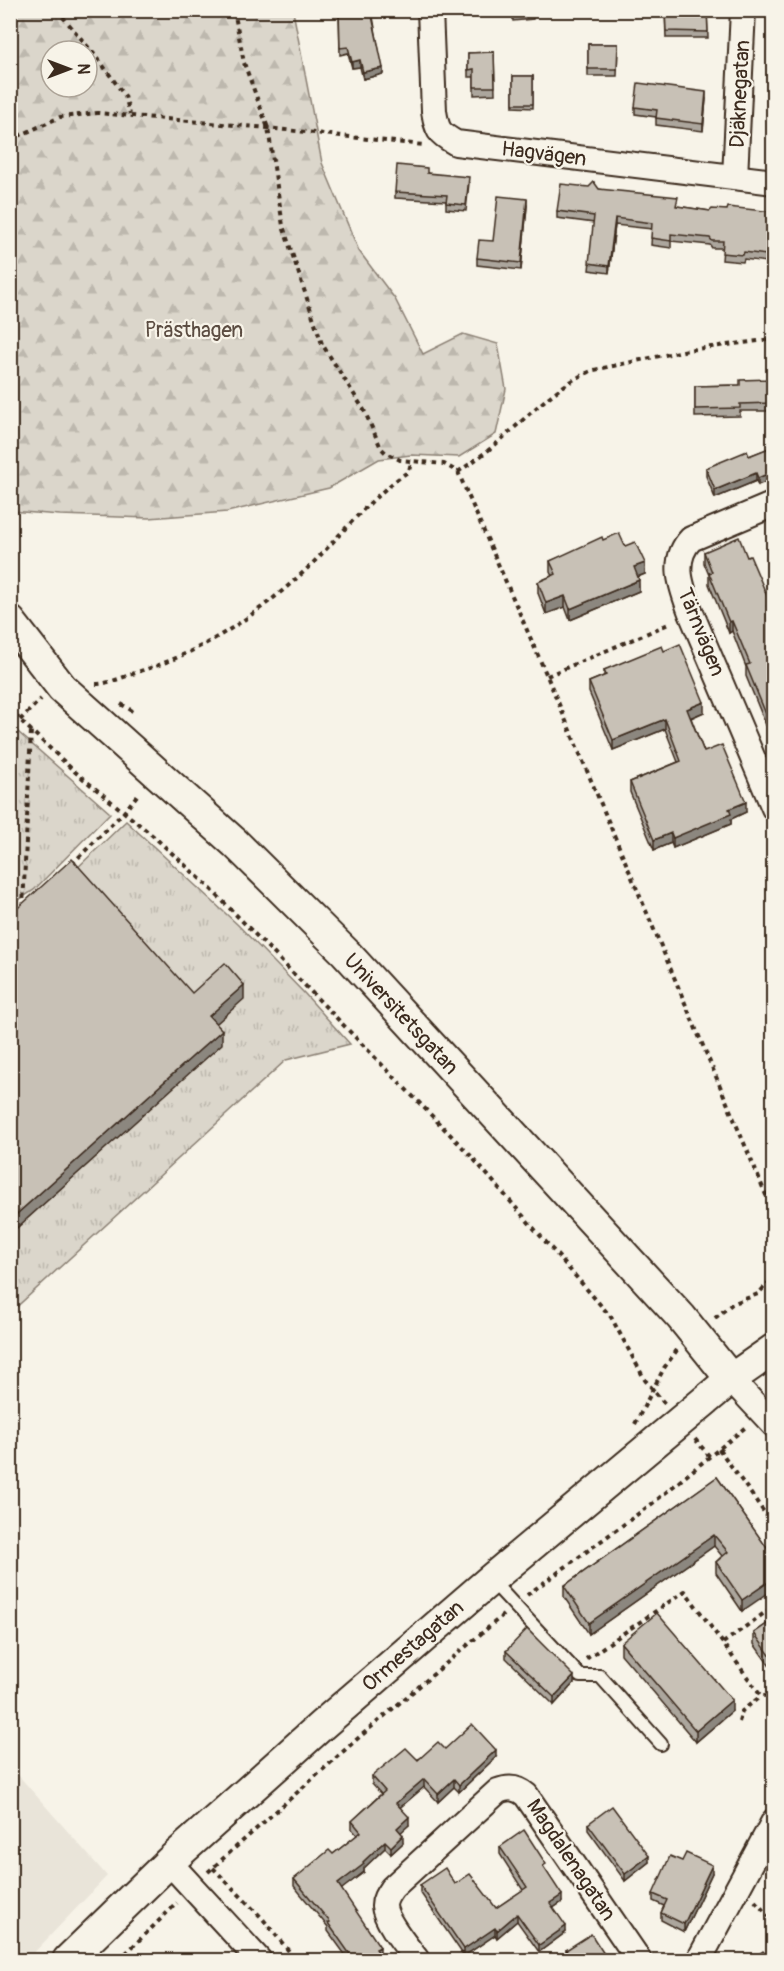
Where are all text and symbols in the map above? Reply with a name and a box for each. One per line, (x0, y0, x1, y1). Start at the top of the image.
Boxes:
north arrow (39, 39, 99, 99)
street label: Djäknegatan (724, 39, 756, 149)
text: N (73, 64, 93, 75)
street label: Hagvägen (500, 135, 588, 173)
park label: Prästhagen (145, 317, 243, 344)
street label: Tärnvägen (671, 584, 731, 680)
street label: Universitetsgatan (338, 948, 464, 1080)
street label: Ormestagatan (356, 1594, 470, 1698)
street label: Magdalenagatan (520, 1794, 622, 1926)

